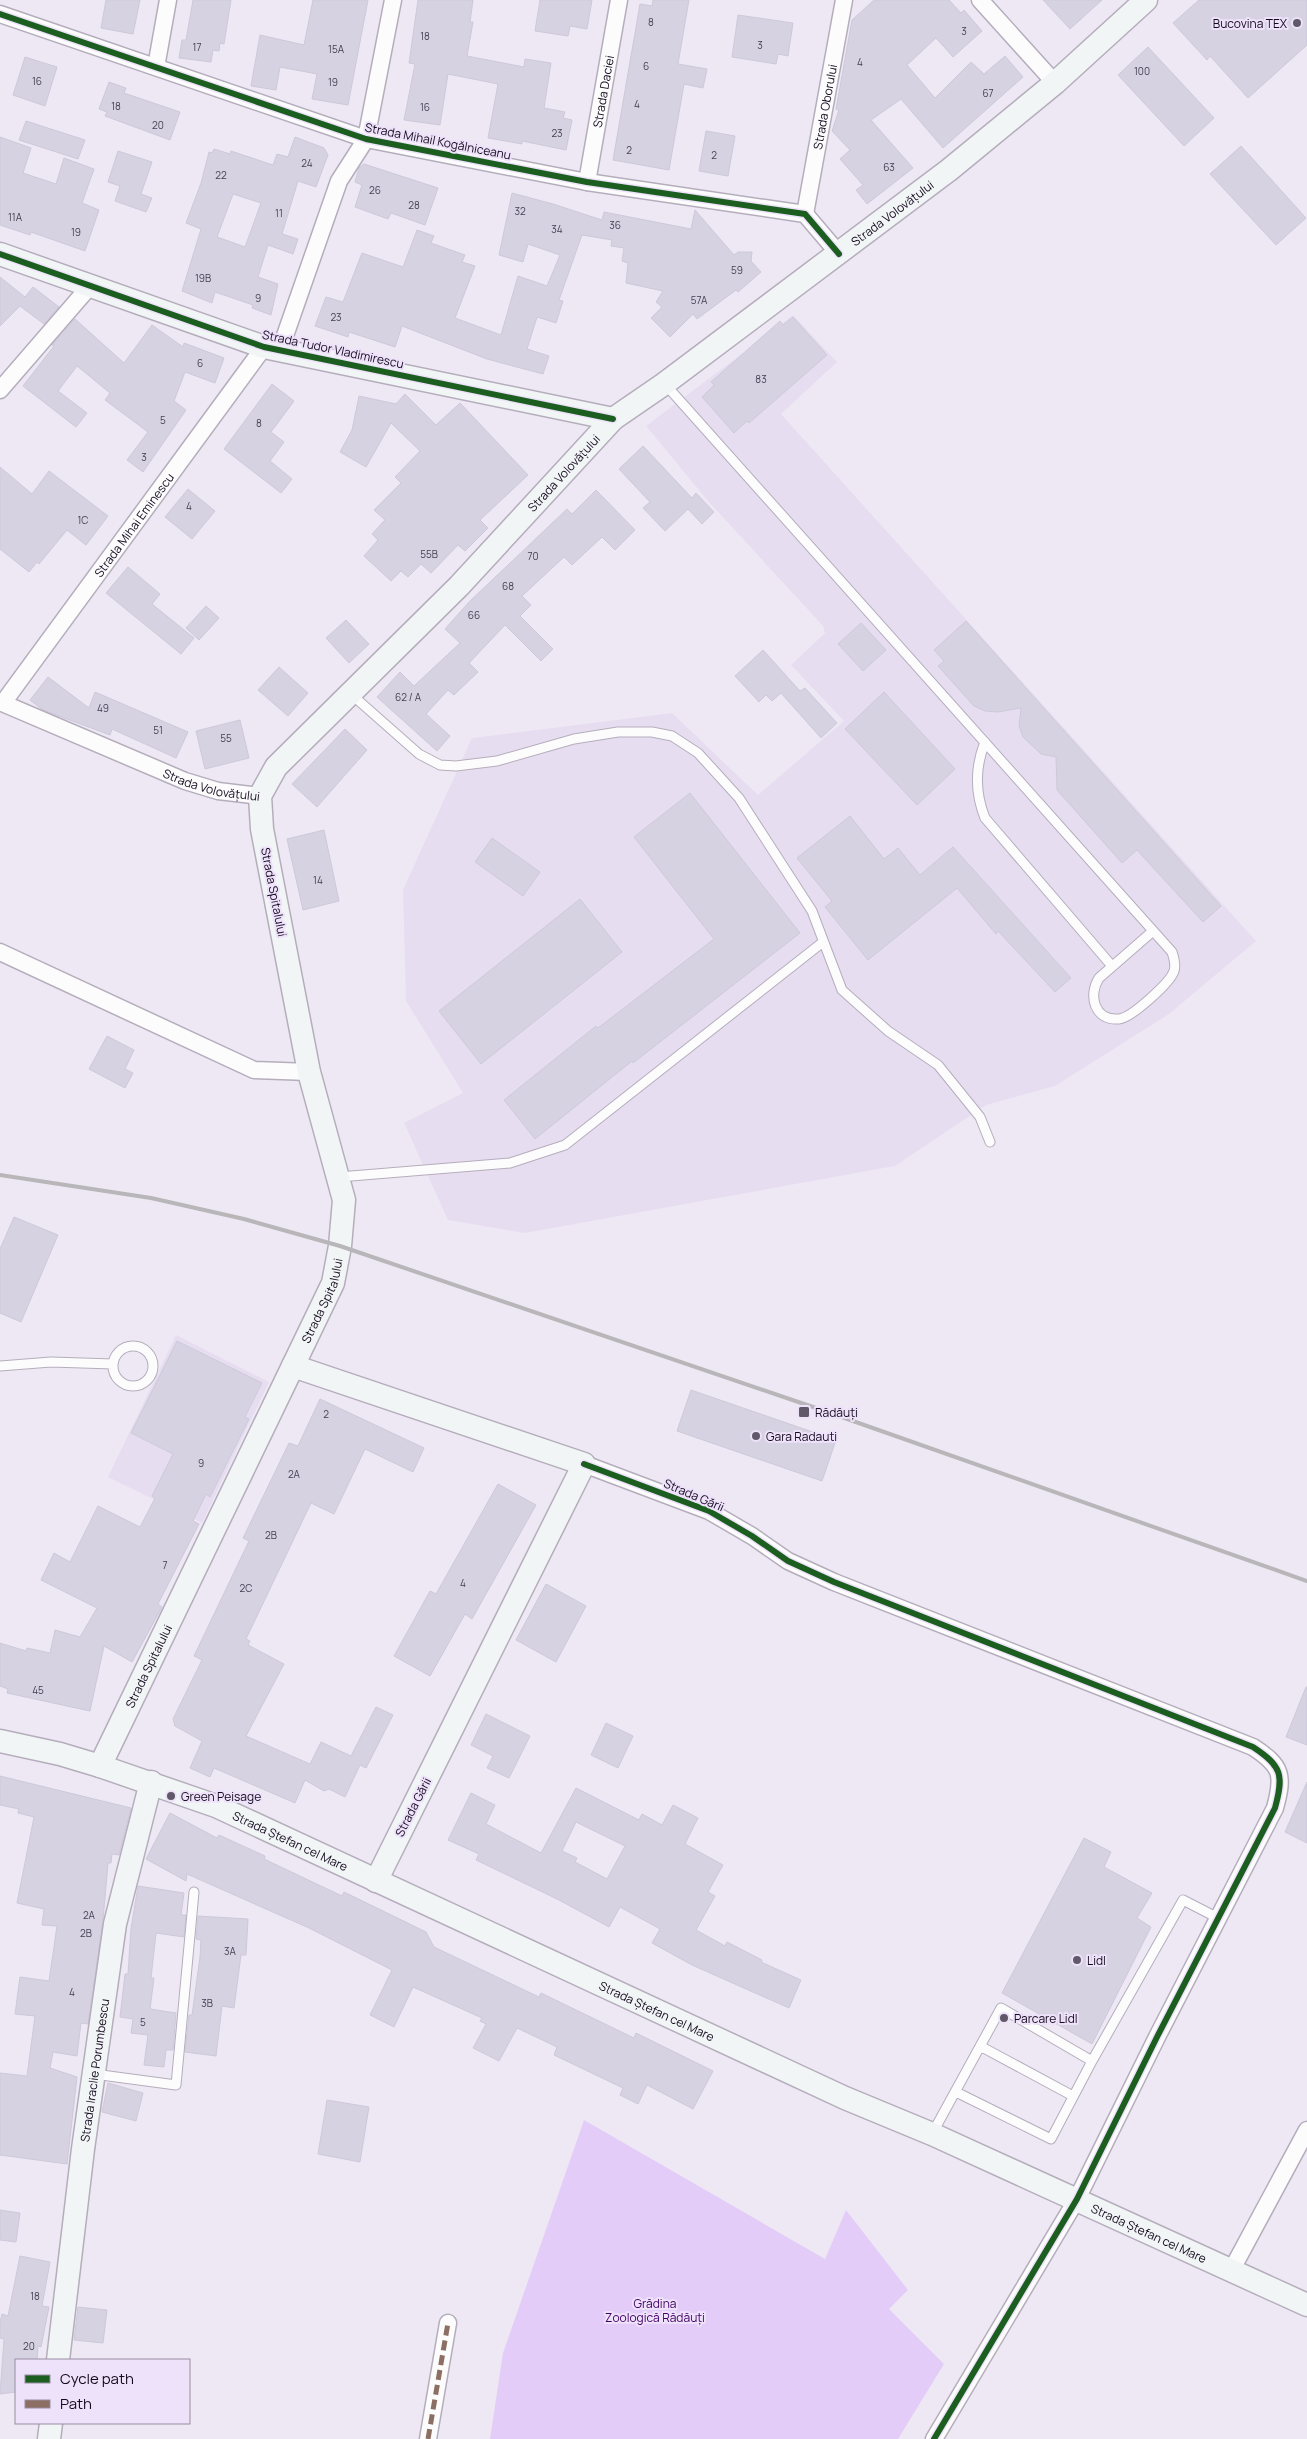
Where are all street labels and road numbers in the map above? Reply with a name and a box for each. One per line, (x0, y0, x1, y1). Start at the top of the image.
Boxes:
street label: Strada Daciei (588, 54, 618, 129)
street label: Strada Oborului (808, 63, 841, 151)
street label: Strada Mihail Kogălniceanu (364, 119, 512, 163)
street label: Strada Volovățului (847, 176, 937, 250)
street label: Strada Tudor Vladimirescu (261, 326, 405, 372)
street label: Strada Volovățului (523, 430, 604, 515)
street label: Strada Mihai Eminescu (90, 469, 178, 580)
street label: Strada Volovățului (161, 764, 261, 804)
street label: Strada Spitalului (257, 846, 291, 938)
street label: Strada Spitalului (297, 1257, 346, 1346)
street label: Strada Gării (661, 1475, 727, 1515)
street label: Strada Spitalului (121, 1621, 176, 1711)
street label: Strada Gării (391, 1775, 435, 1839)
street label: Strada Ștefan cel Mare (230, 1807, 351, 1875)
street label: Strada Ștefan cel Mare (597, 1977, 717, 2045)
street label: Strada Iraclie Porumbescu (76, 1998, 113, 2143)
street label: Strada Ștefan cel Mare (1089, 2199, 1209, 2267)

